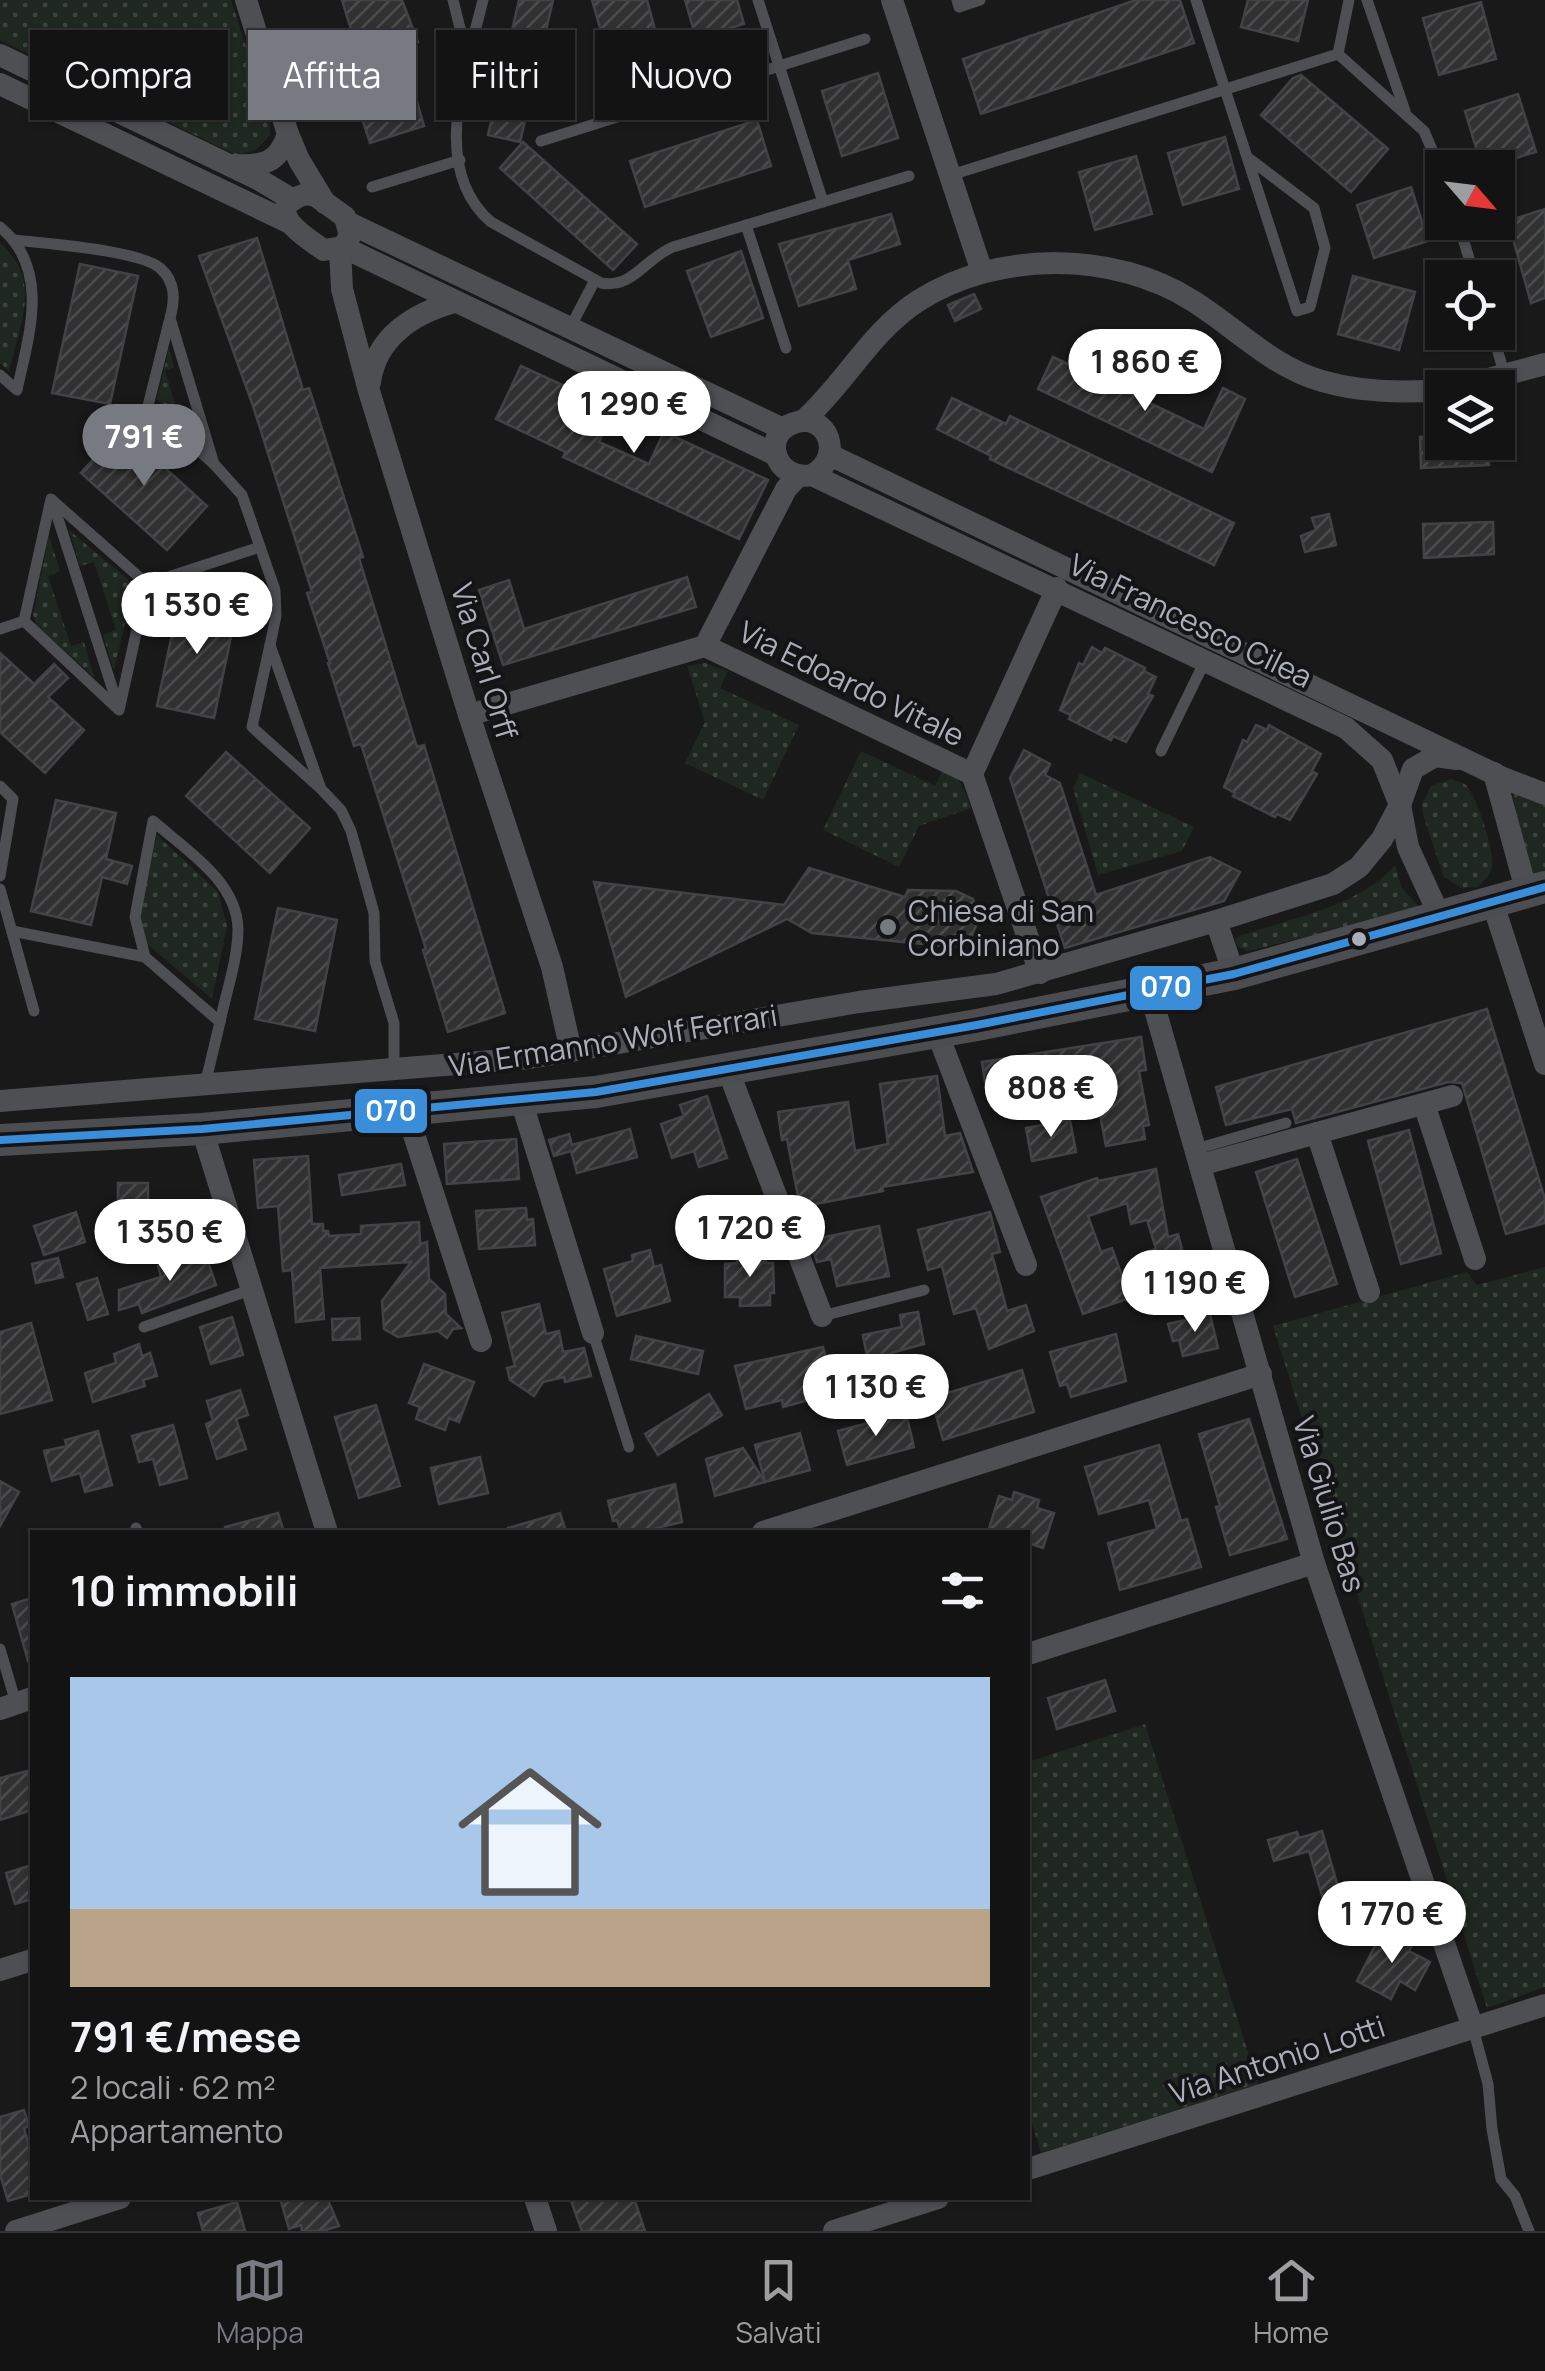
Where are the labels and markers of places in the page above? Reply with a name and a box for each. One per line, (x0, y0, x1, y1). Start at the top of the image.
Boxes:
pin: 1 860 € (1053, 329, 1237, 414)
pin: 1 290 € (542, 371, 726, 456)
pin: 791 € (74, 404, 214, 489)
pin: 1 530 € (105, 572, 289, 657)
place label: Chiesa di San Corbiniano (908, 890, 1094, 965)
marker: Chiesa di San Corbiniano (877, 916, 899, 938)
unlabelled marker (1349, 929, 1369, 949)
pin: 808 € (981, 1055, 1121, 1140)
pin: 1 720 € (658, 1195, 842, 1280)
pin: 1 350 € (78, 1199, 262, 1284)
pin: 1 190 € (1103, 1250, 1287, 1335)
pin: 1 130 € (784, 1354, 968, 1439)
pin: 1 770 € (1300, 1881, 1484, 1966)

